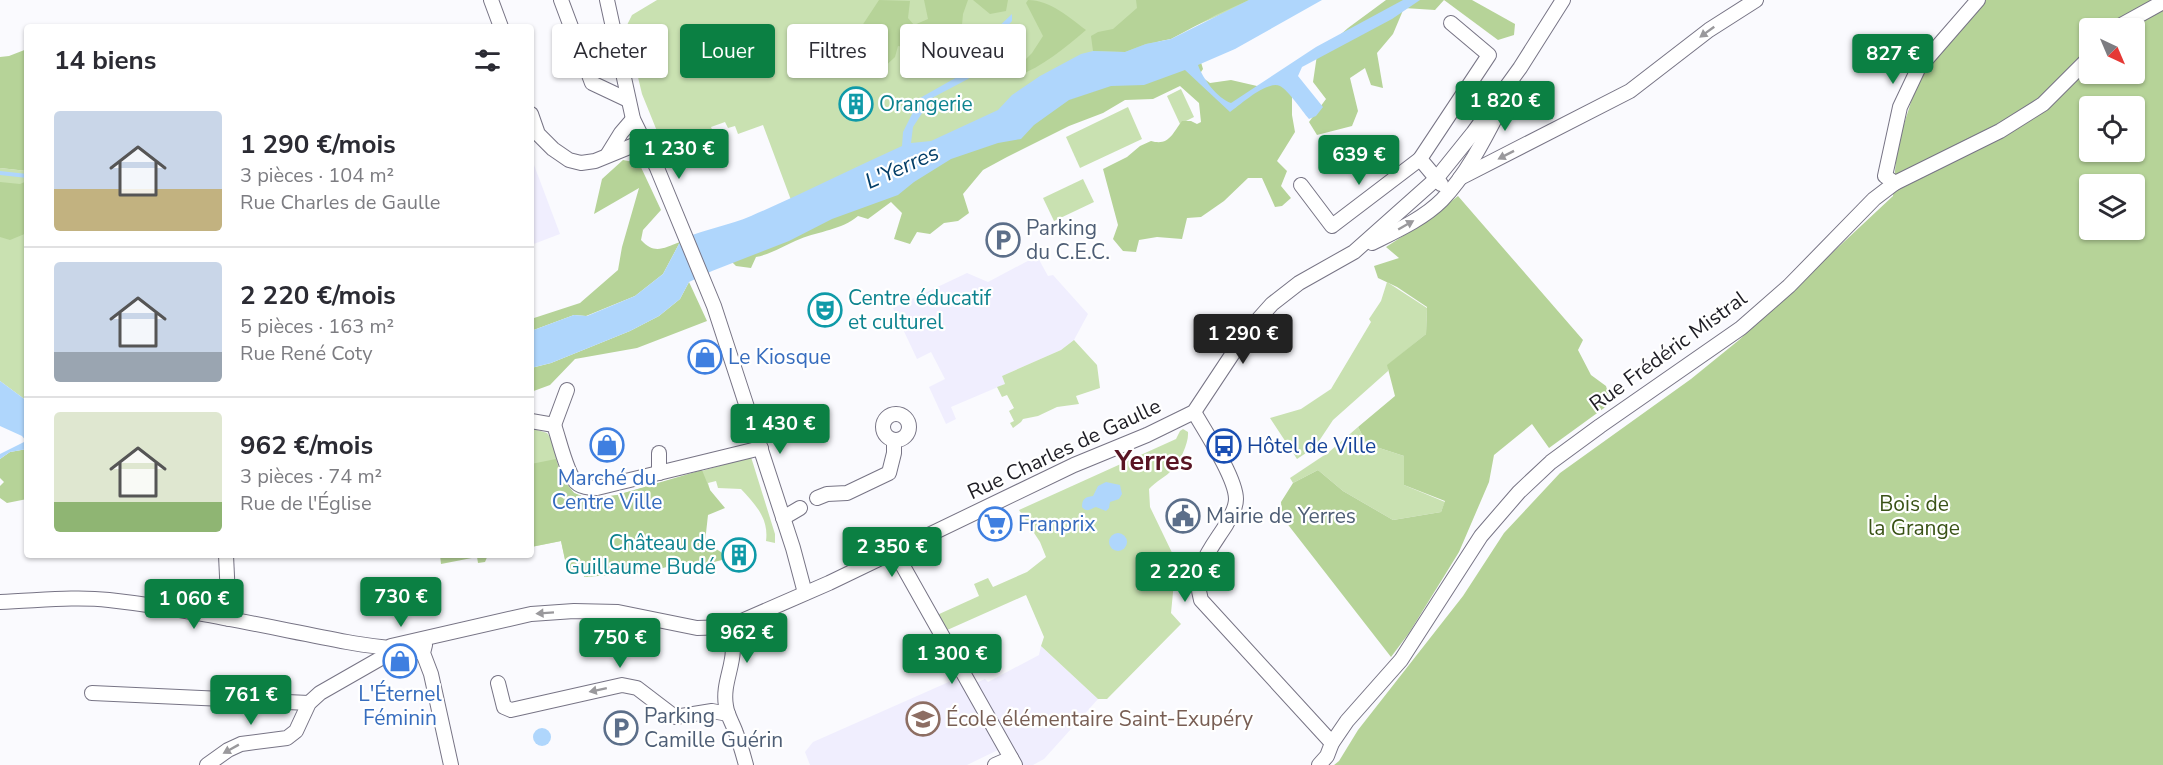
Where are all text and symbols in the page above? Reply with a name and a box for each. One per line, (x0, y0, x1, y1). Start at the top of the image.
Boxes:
north arrow (2079, 18, 2145, 84)
map controls (2079, 18, 2145, 240)
chip: Acheter (552, 24, 668, 78)
chip: Louer (680, 24, 775, 78)
chip: Filtres (787, 24, 888, 78)
chip: Nouveau (900, 24, 1026, 78)
one-way arrow (1699, 26, 1715, 38)
pin: 827 € (1851, 34, 1935, 85)
text: 827 € (1866, 40, 1920, 67)
text: 14 biens (54, 43, 156, 78)
icon: filters (471, 44, 504, 77)
pin: 1 820 € (1450, 81, 1560, 132)
building icon: Orangerie (838, 86, 874, 122)
text: 1 820 € (1470, 87, 1540, 114)
place label: Orangerie (879, 90, 973, 118)
button: locate (2079, 96, 2145, 162)
text: 1 290 €/mois (240, 127, 396, 162)
pin: 1 230 € (624, 129, 734, 180)
icon: home (102, 135, 174, 207)
text: 1 230 € (644, 135, 714, 162)
pin: 639 € (1317, 135, 1401, 186)
water label: L'Yerres (860, 137, 944, 197)
text: 639 € (1332, 141, 1386, 168)
one-way arrow (1497, 150, 1514, 160)
text: 3 pièces · 104 m² (240, 162, 394, 189)
button: layers (2079, 174, 2145, 240)
text: Rue Charles de Gaulle (240, 189, 440, 216)
place label: Parking du C.E.C. (1026, 214, 1110, 266)
one-way arrow (1398, 220, 1414, 231)
parking icon: Parking du C.E.C. (985, 222, 1021, 258)
text: 2 220 €/mois (240, 278, 396, 313)
place label: Centre éducatif et culturel (848, 284, 992, 336)
street label: Rue Frédéric Mistral (1584, 284, 1753, 418)
icon: home (102, 286, 174, 358)
theatre icon: Centre éducatif et culturel (807, 292, 843, 328)
text: 5 pièces · 163 m² (240, 313, 394, 340)
pin: 1 290 € (1188, 314, 1298, 365)
text: 1 290 € (1208, 320, 1278, 347)
shop icon: Le Kiosque (687, 339, 723, 375)
text: Rue René Coty (240, 340, 373, 367)
place label: Le Kiosque (728, 343, 831, 371)
street label: Rue Charles de Gaulle (963, 392, 1165, 506)
pin: 1 430 € (725, 404, 835, 455)
text: 1 430 € (745, 410, 815, 437)
shop icon: Marché du Centre Ville (589, 427, 625, 463)
text: 962 €/mois (240, 428, 373, 463)
bus stop icon: Hôtel de Ville (1206, 428, 1242, 464)
place label: Hôtel de Ville (1247, 432, 1376, 460)
icon: home (102, 436, 174, 508)
district label: Yerres (1114, 443, 1193, 480)
text: 3 pièces · 74 m² (240, 463, 382, 490)
place label: Marché du Centre Ville (552, 464, 662, 516)
text: Rue de l'Église (240, 490, 372, 517)
park label: Bois de la Grange (1868, 490, 1960, 542)
public building icon: Mairie de Yerres (1165, 498, 1201, 534)
place label: Mairie de Yerres (1206, 502, 1356, 530)
supermarket icon: Franprix (977, 506, 1013, 542)
place label: Franprix (1018, 510, 1095, 538)
pin: 2 350 € (837, 527, 947, 578)
place label: Château de Guillaume Budé (565, 529, 716, 581)
text: 2 350 € (857, 533, 927, 560)
building icon: Château de Guillaume Budé (721, 537, 757, 573)
pin: 2 220 € (1130, 552, 1240, 603)
text: 2 220 € (1150, 558, 1220, 585)
pin: 730 € (359, 577, 443, 628)
pin: 1 060 € (139, 579, 249, 630)
text: 730 € (374, 583, 428, 610)
text: 1 060 € (159, 585, 229, 612)
one-way arrow (535, 608, 554, 617)
pin: 962 € (705, 613, 789, 664)
pin: 750 € (578, 618, 662, 669)
text: 962 € (720, 619, 774, 646)
text: 750 € (593, 624, 647, 651)
pin: 1 300 € (897, 634, 1007, 685)
text: 1 300 € (917, 640, 987, 667)
shop icon: L'Éternel Féminin (382, 643, 418, 679)
pin: 761 € (209, 675, 293, 726)
place label: L'Éternel Féminin (358, 680, 442, 732)
text: 761 € (224, 681, 278, 708)
one-way arrow (588, 686, 607, 695)
school or university icon: École élémentaire Saint-Exupéry (905, 701, 941, 737)
place label: Parking Camille Guérin (644, 702, 783, 754)
place label: École élémentaire Saint-Exupéry (946, 705, 1253, 733)
parking icon: Parking Camille Guérin (603, 710, 639, 746)
one-way arrow (222, 744, 239, 754)

